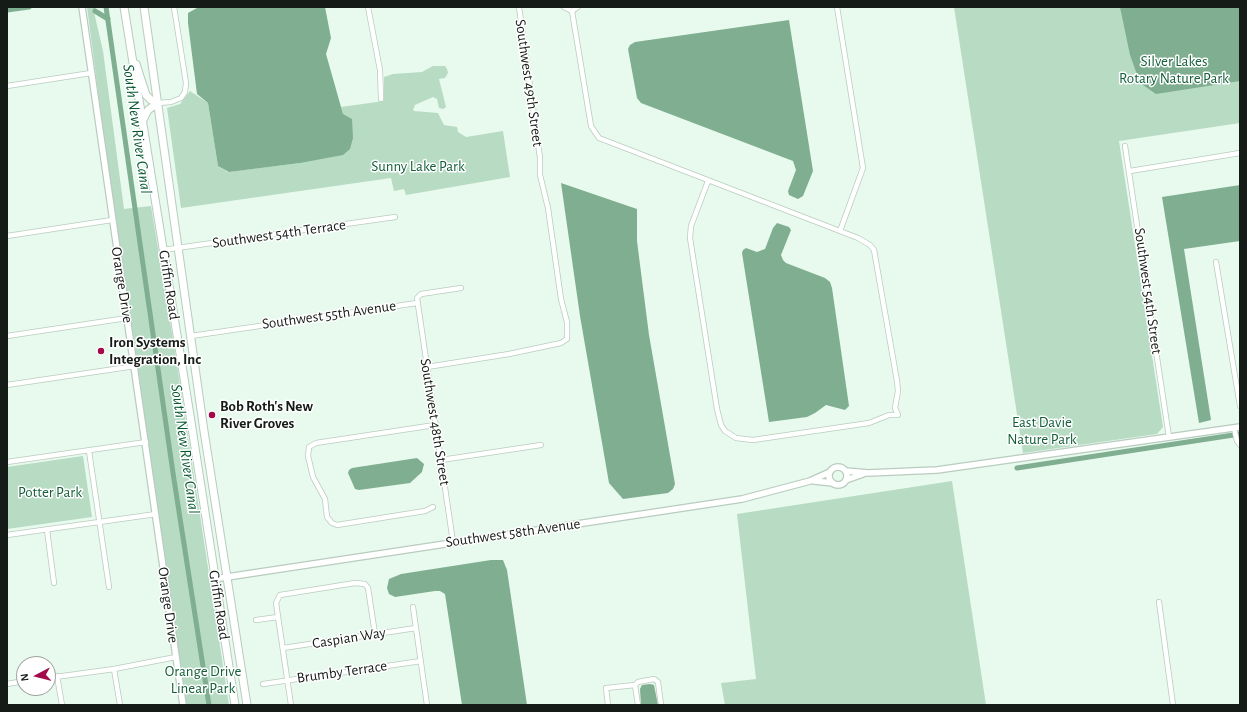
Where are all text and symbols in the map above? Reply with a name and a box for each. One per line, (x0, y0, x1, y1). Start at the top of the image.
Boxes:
street label: Southwest 49th Street (511, 18, 547, 148)
park label: Silver Lakes Rotary Nature Park (1119, 52, 1229, 87)
water label: South New River Canal (118, 63, 156, 195)
park label: Sunny Lake Park (371, 157, 465, 175)
street label: Southwest 54th Terrace (211, 216, 347, 252)
street label: Southwest 54th Street (1130, 227, 1166, 355)
street label: Orange Drive (107, 246, 137, 324)
street label: Griffin Road (155, 249, 183, 321)
street label: Southwest 55th Avenue (261, 297, 397, 333)
place label: Iron Systems Integration, Inc (109, 333, 201, 368)
marker: Iron Systems Integration, Inc (96, 346, 106, 356)
street label: Southwest 48th Street (416, 357, 454, 487)
water label: South New River Canal (166, 383, 204, 515)
place label: Bob Roth's New River Groves (220, 397, 313, 432)
marker: Bob Roth's New River Groves (207, 410, 217, 420)
park label: East Davie Nature Park (1007, 413, 1077, 448)
park label: Potter Park (18, 483, 82, 501)
street label: Southwest 58th Avenue (444, 515, 582, 551)
street label: Orange Drive (154, 566, 182, 644)
street label: Griffin Road (205, 569, 233, 641)
street label: Caspian Way (311, 623, 387, 653)
north arrow (16, 656, 56, 696)
street label: Brumby Terrace (296, 657, 388, 687)
park label: Orange Drive Linear Park (165, 662, 241, 697)
text: N (19, 673, 31, 682)

